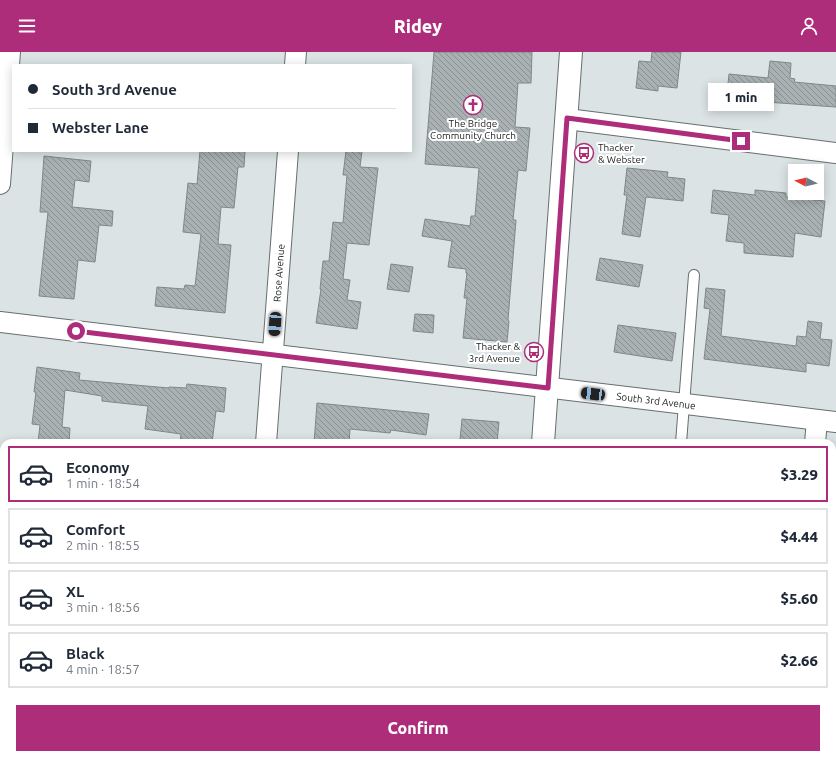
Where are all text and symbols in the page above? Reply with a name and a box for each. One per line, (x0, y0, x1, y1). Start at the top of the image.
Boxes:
icon: menu (16, 15, 38, 37)
icon: person (798, 15, 820, 37)
text: Ridey (394, 16, 442, 36)
text: South 3rd Avenue (52, 81, 177, 98)
callout: 1 min (708, 83, 774, 111)
text: 1 min (724, 90, 758, 104)
church icon: The Bridge Community Church (462, 94, 484, 116)
place label: The Bridge Community Church (430, 118, 516, 141)
text: Webster Lane (52, 119, 149, 136)
route end (732, 132, 750, 150)
bus stop icon: Thacker & Webster (573, 142, 595, 164)
place label: Thacker & Webster (598, 142, 645, 165)
north arrow (788, 164, 824, 200)
map controls (788, 164, 824, 200)
street label: Rose Avenue (271, 244, 287, 302)
car (268, 312, 282, 336)
route start (67, 322, 85, 340)
place label: Thacker & 3rd Avenue (469, 341, 520, 364)
bus stop icon: Thacker & 3rd Avenue (523, 341, 545, 363)
car (580, 387, 606, 401)
street label: South 3rd Avenue (616, 391, 696, 411)
icon: car (18, 456, 54, 492)
text: Economy (66, 459, 130, 476)
text: $3.29 (780, 466, 818, 483)
text: 1 min · 18:54 (66, 476, 140, 490)
icon: car (18, 518, 54, 554)
text: Comfort (66, 521, 125, 538)
text: $4.44 (780, 528, 818, 545)
text: 2 min · 18:55 (66, 538, 140, 552)
icon: car (18, 580, 54, 616)
text: XL (66, 583, 84, 600)
text: $5.60 (780, 590, 818, 607)
text: 3 min · 18:56 (66, 600, 140, 614)
icon: car (18, 642, 54, 678)
text: Black (66, 645, 105, 662)
text: $2.66 (780, 652, 818, 669)
text: 4 min · 18:57 (66, 662, 140, 676)
button: Confirm (16, 705, 820, 751)

